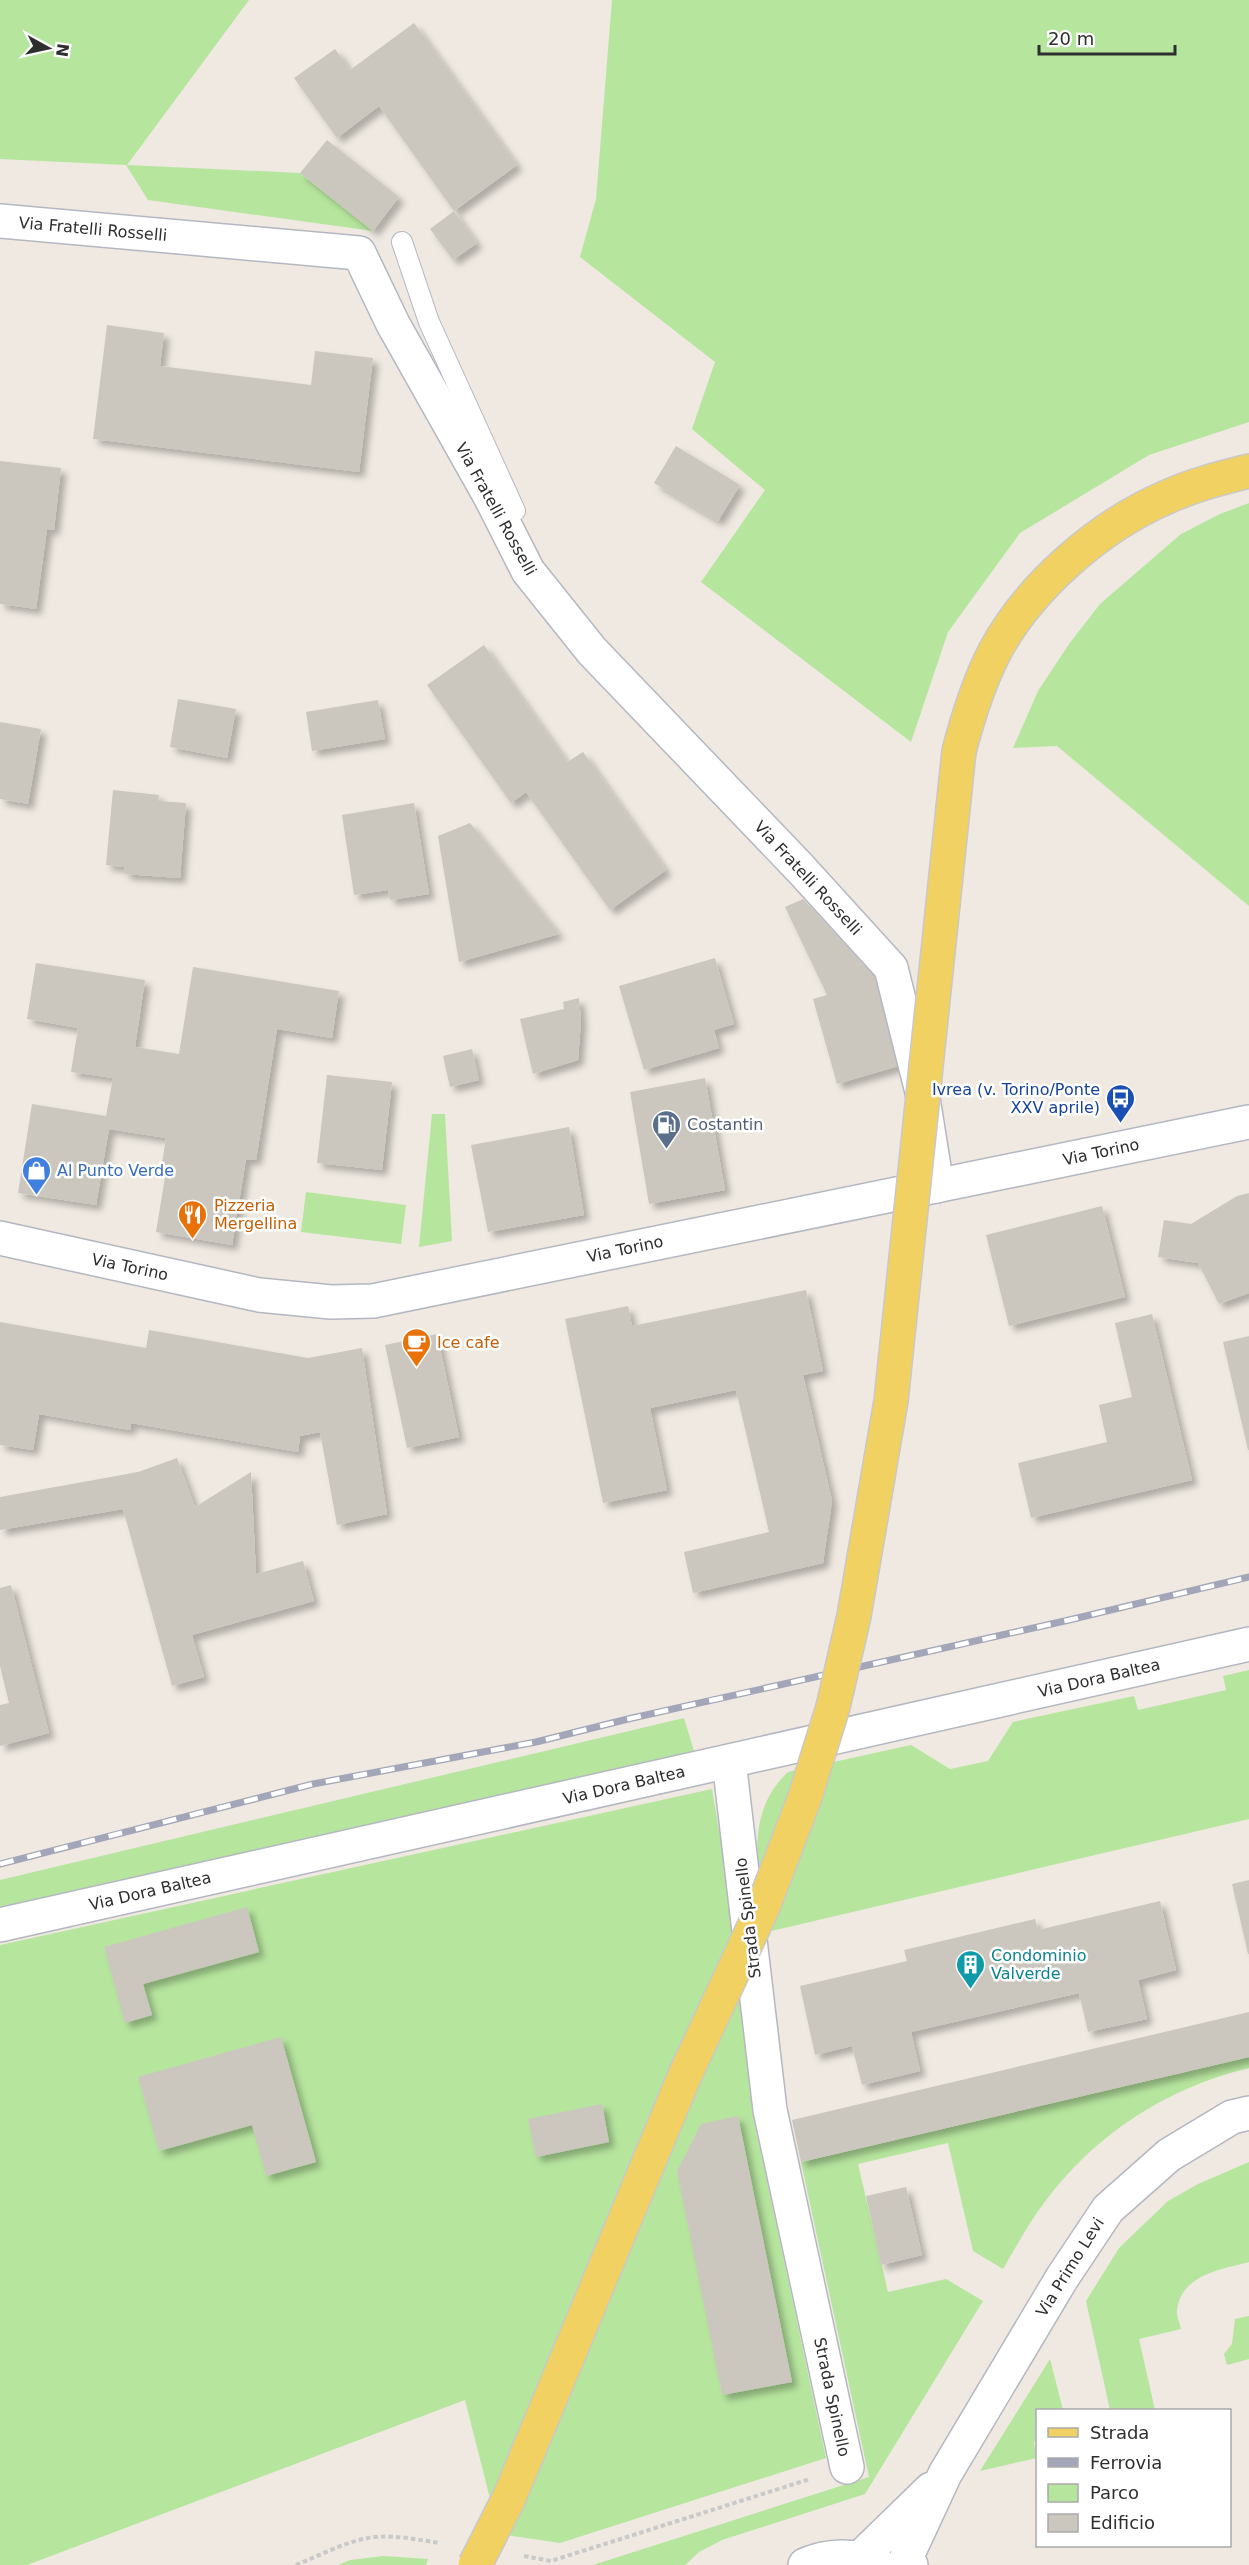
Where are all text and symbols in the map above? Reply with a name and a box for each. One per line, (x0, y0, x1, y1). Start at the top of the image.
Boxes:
north arrow (18, 18, 78, 78)
scale bar (1039, 18, 1176, 56)
text: 20 m (1048, 28, 1094, 49)
text: N (52, 42, 73, 58)
street label: Via Fratelli Rosselli (18, 213, 168, 245)
street label: Via Fratelli Rosselli (452, 439, 540, 579)
street label: Via Fratelli Rosselli (750, 817, 866, 939)
place label: Ivrea (v. Torino/Ponte XXV aprile) (932, 1080, 1100, 1117)
bus stop icon: Ivrea (v. Torino/Ponte XXV aprile) (1105, 1082, 1137, 1124)
fuel station icon: Costantin (650, 1108, 682, 1150)
place label: Costantin (687, 1115, 763, 1134)
street label: Via Torino (1061, 1135, 1141, 1169)
shop icon: Al Punto Verde (20, 1154, 52, 1196)
place label: Al Punto Verde (57, 1161, 174, 1180)
place label: Pizzeria Mergellina (214, 1196, 297, 1233)
restaurant icon: Pizzeria Mergellina (177, 1198, 209, 1240)
street label: Via Torino (585, 1232, 665, 1266)
street label: Via Torino (90, 1250, 170, 1284)
cafe icon: Ice cafe (400, 1326, 432, 1368)
place label: Ice cafe (437, 1333, 500, 1352)
street label: Via Dora Baltea (1036, 1655, 1162, 1701)
street label: Via Dora Baltea (561, 1762, 687, 1808)
street label: Strada Spinello (731, 1857, 765, 1979)
street label: Via Dora Baltea (87, 1868, 213, 1914)
place label: Condominio Valverde (991, 1946, 1086, 1983)
building icon: Condominio Valverde (954, 1948, 986, 1990)
street label: Via Primo Levi (1032, 2214, 1108, 2320)
street label: Strada Spinello (810, 2336, 854, 2458)
legend (1036, 2409, 1231, 2547)
text: Strada (1090, 2422, 1149, 2443)
text: Ferrovia (1090, 2452, 1162, 2473)
text: Parco (1090, 2482, 1139, 2503)
text: Edificio (1090, 2512, 1155, 2533)

